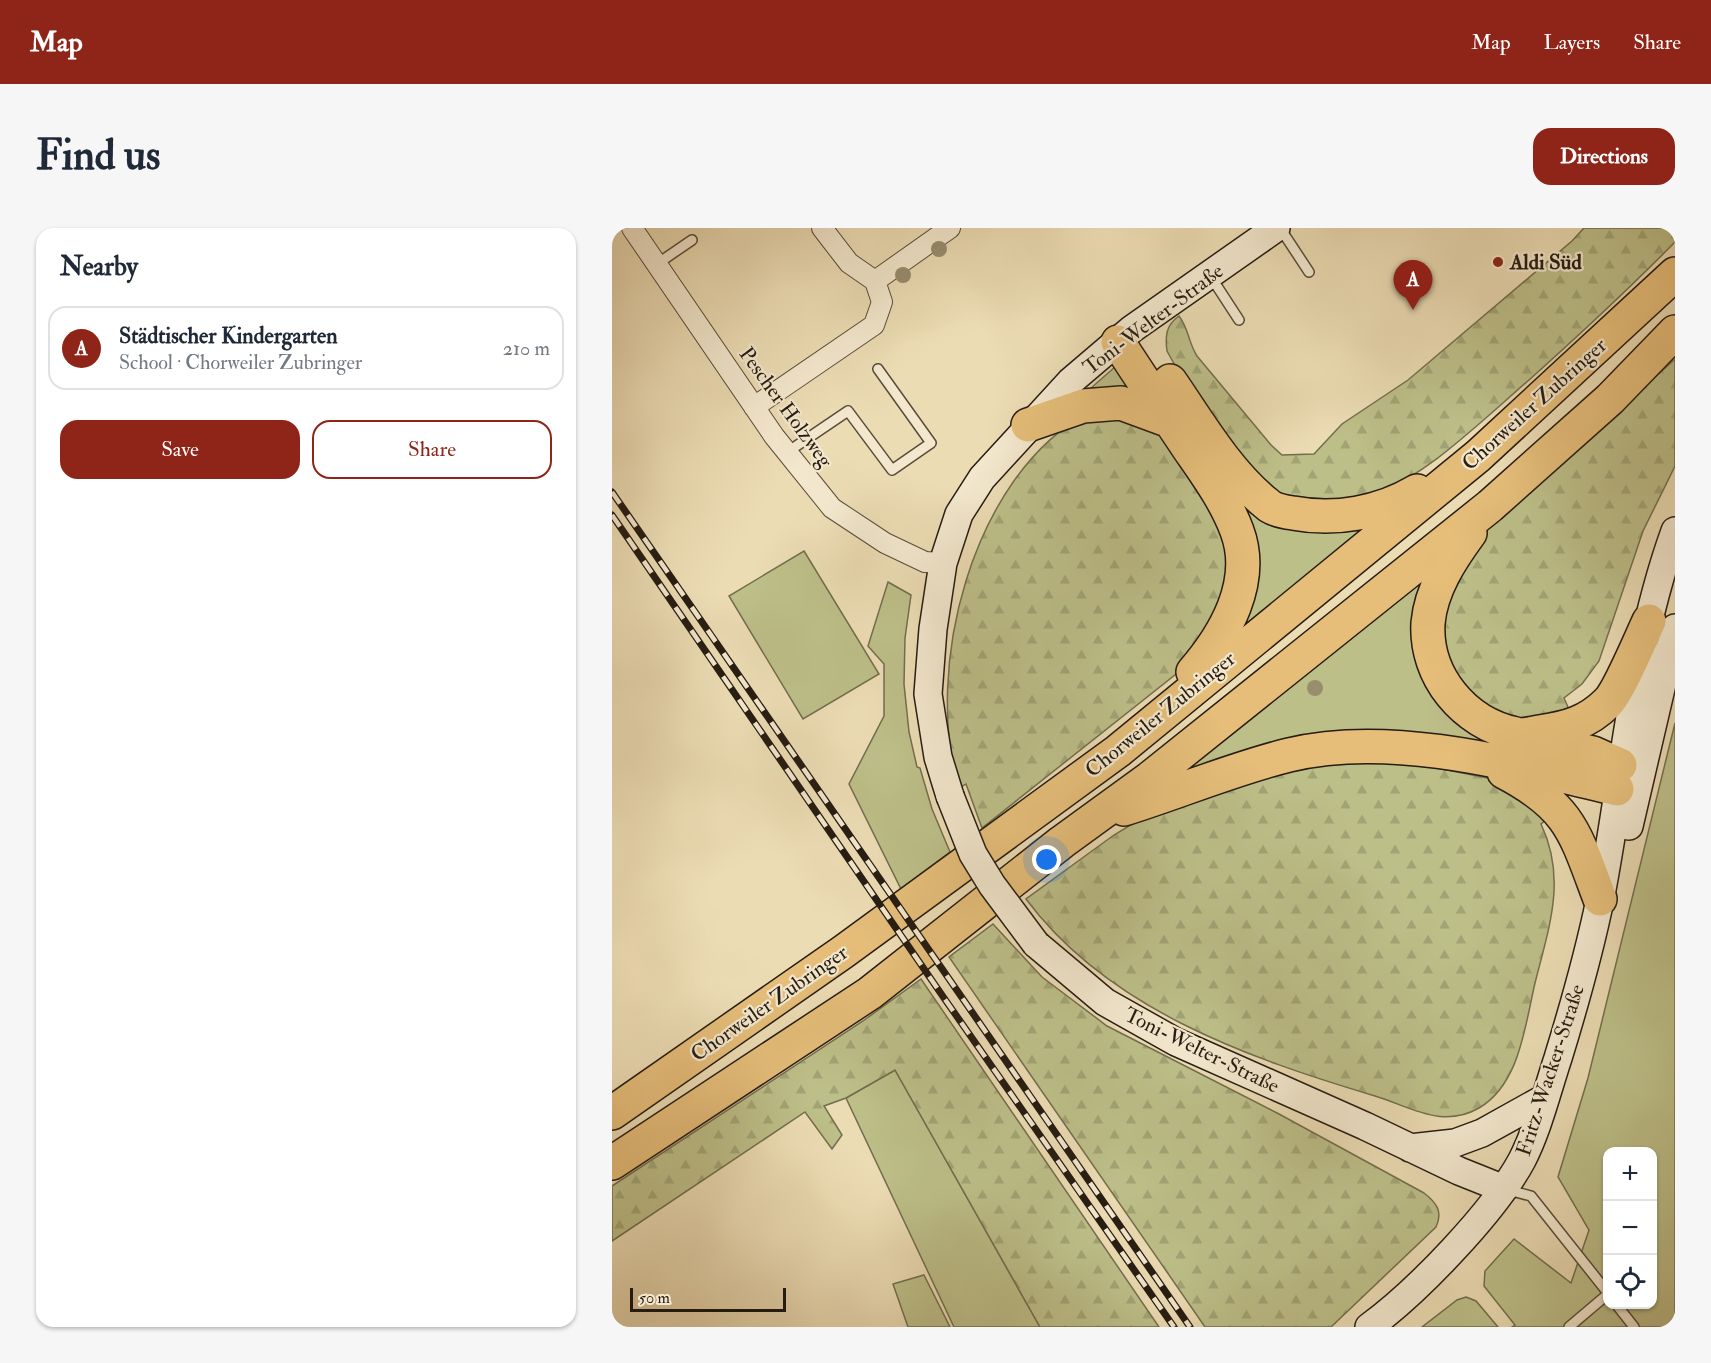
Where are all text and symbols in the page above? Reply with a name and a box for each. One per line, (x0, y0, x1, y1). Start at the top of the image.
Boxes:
text: Map (30, 25, 83, 60)
text: Map (1471, 29, 1511, 56)
text: Layers (1544, 29, 1600, 56)
text: Share (1633, 29, 1681, 56)
button: Directions (1533, 128, 1675, 185)
text: Find us (36, 130, 160, 182)
place label: Aldi Süd (1509, 249, 1582, 276)
text: Nearby (60, 251, 138, 283)
marker: Aldi Süd (1491, 255, 1505, 269)
street label: Toni-Welter-Straße (1078, 258, 1229, 381)
pin: A (1394, 260, 1432, 310)
text: Städtischer Kindergarten (119, 322, 338, 350)
street label: Chorweiler Zubringer (1456, 332, 1613, 477)
text: A (75, 336, 88, 361)
text: 210 m (503, 336, 550, 361)
street label: Pescher Holzweg (733, 342, 839, 473)
text: School · Chorweiler Zubringer (119, 350, 362, 375)
button: Save (60, 420, 300, 479)
button: Share (312, 420, 552, 479)
street label: Chorweiler Zubringer (1080, 645, 1241, 783)
your location (1032, 845, 1061, 874)
street label: Chorweiler Zubringer (685, 939, 853, 1068)
street label: Fritz-Wacker-Straße (1510, 981, 1591, 1159)
street label: Toni-Welter-Straße (1120, 1001, 1284, 1100)
map controls (1603, 1147, 1657, 1309)
button: + (1603, 1147, 1657, 1201)
button: − (1603, 1201, 1657, 1255)
button: locate (1603, 1255, 1657, 1309)
scale bar (630, 1285, 786, 1312)
text: 50 m (639, 1288, 670, 1308)

